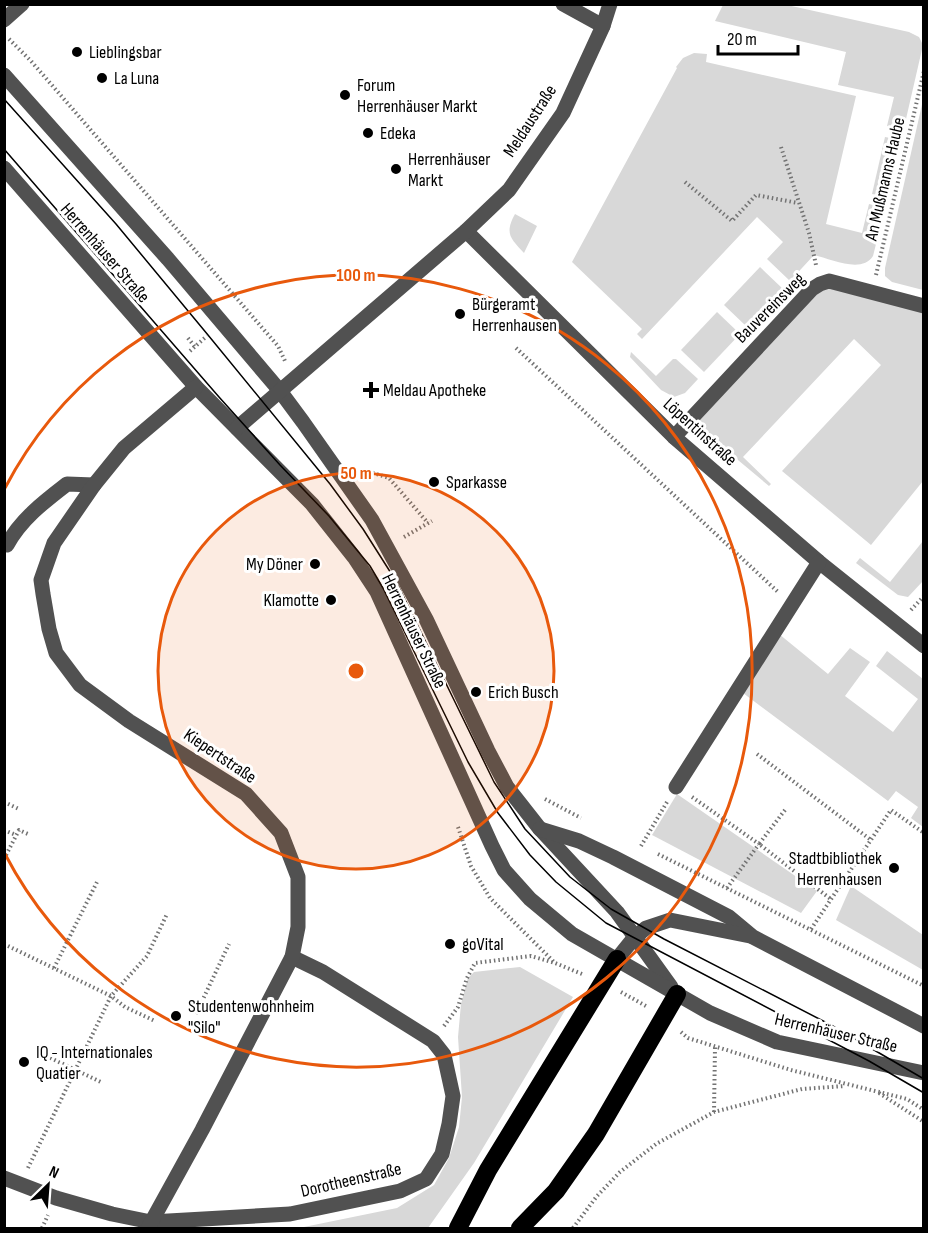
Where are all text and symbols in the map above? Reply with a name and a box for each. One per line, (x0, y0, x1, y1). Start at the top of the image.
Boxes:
scale bar (718, 18, 798, 56)
text: 20 m (727, 29, 757, 50)
place label: Lieblingsbar (89, 42, 162, 63)
marker: Lieblingsbar (70, 45, 84, 59)
place label: La Luna (114, 68, 159, 89)
marker: La Luna (95, 71, 109, 85)
place label: Forum Herrenhäuser Markt (357, 75, 478, 117)
street label: Meldaustraße (499, 81, 561, 161)
marker: Forum Herrenhäuser Markt (338, 88, 352, 102)
street label: An Mußmanns Haube (860, 115, 909, 244)
place label: Edeka (380, 123, 416, 144)
marker: Edeka (361, 126, 375, 140)
place label: Herrenhäuser Markt (408, 149, 490, 191)
marker: Herrenhäuser Markt (389, 162, 403, 176)
street label: Herrenhäuser Straße (56, 199, 154, 307)
text: 100 m (337, 265, 376, 286)
street label: Bauvereinsweg (731, 269, 809, 347)
place label: Bürgeramt Herrenhausen (472, 294, 557, 336)
marker: Bürgeramt Herrenhausen (453, 307, 467, 321)
place label: Meldau Apotheke (383, 380, 486, 401)
marker: Meldau Apotheke (364, 383, 378, 397)
street label: Löpentinstraße (659, 394, 741, 470)
text: 50 m (340, 463, 372, 484)
place label: Sparkasse (446, 472, 507, 493)
marker: Sparkasse (427, 475, 441, 489)
place label: My Döner (246, 554, 303, 575)
marker: My Döner (308, 557, 322, 571)
street label: Herrenhäuser Straße (377, 570, 451, 692)
place label: Klamotte (263, 590, 319, 611)
marker: Klamotte (324, 593, 338, 607)
centre of rings (346, 661, 366, 681)
place label: Erich Busch (488, 682, 559, 703)
marker: Erich Busch (469, 685, 483, 699)
street label: Kiepertstraße (180, 724, 260, 788)
place label: Stadtbibliothek Herrenhausen (789, 848, 882, 890)
marker: Stadtbibliothek Herrenhausen (887, 861, 901, 875)
place label: goVital (462, 934, 504, 955)
marker: goVital (443, 937, 457, 951)
place label: Studentenwohnheim "Silo" (188, 996, 314, 1038)
marker: Studentenwohnheim "Silo" (169, 1009, 183, 1023)
street label: Herrenhäuser Straße (773, 1009, 899, 1057)
place label: IQ - Internationales Quatier (36, 1042, 153, 1084)
marker: IQ - Internationales Quatier (17, 1055, 31, 1069)
north arrow (18, 1155, 78, 1215)
street label: Dorotheenstraße (299, 1158, 403, 1202)
text: N (46, 1162, 62, 1183)

